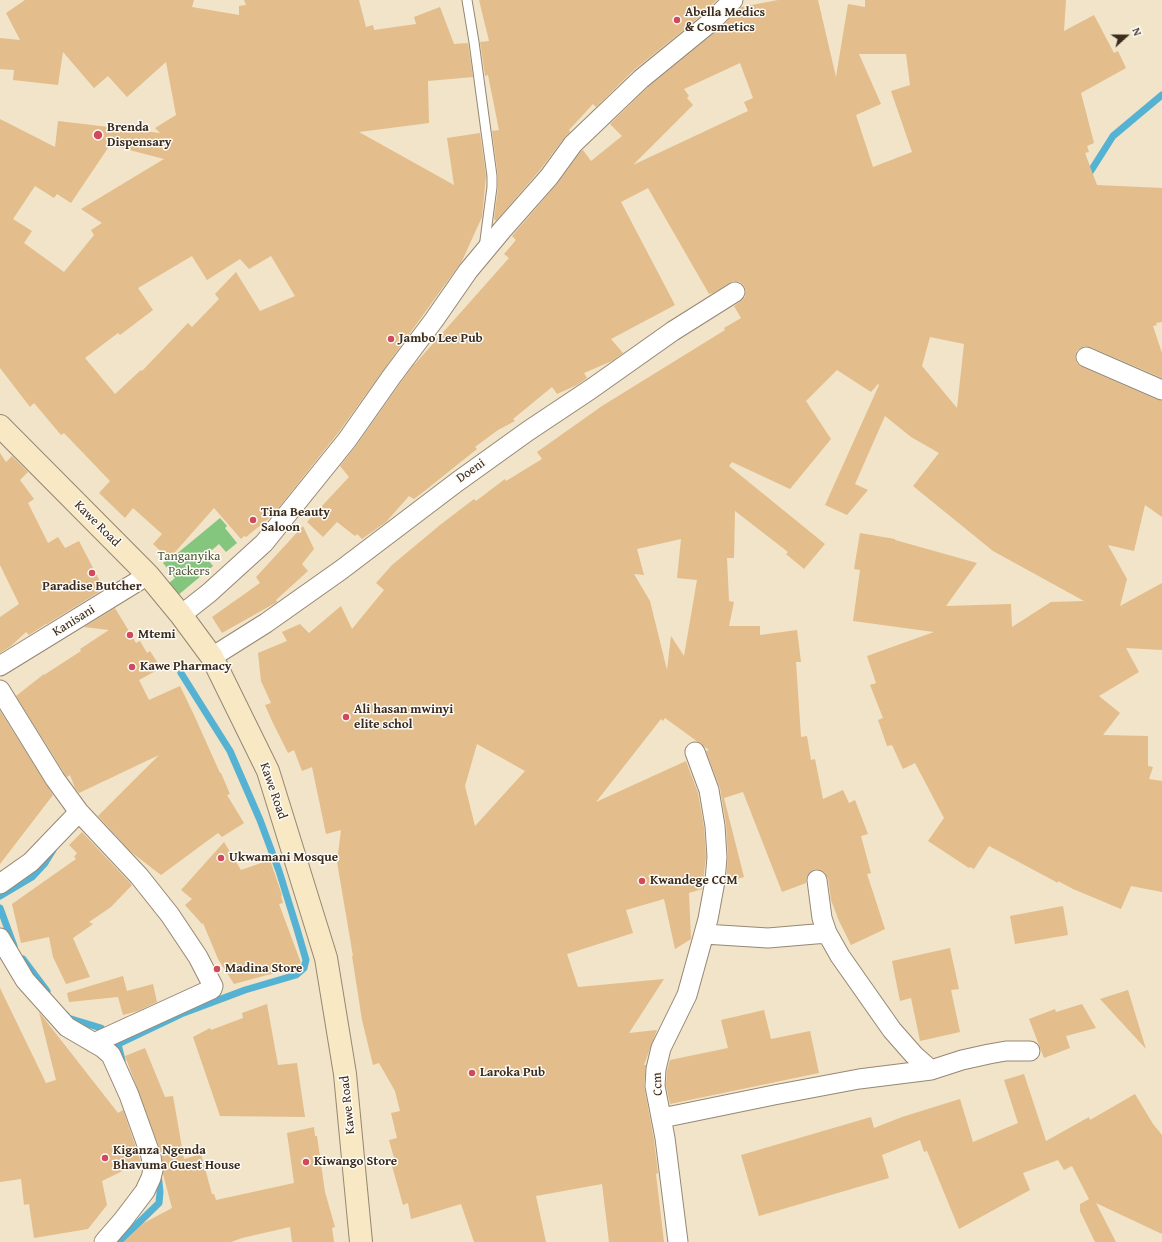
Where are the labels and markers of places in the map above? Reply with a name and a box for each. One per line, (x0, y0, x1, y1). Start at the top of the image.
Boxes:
place label: Abella Medics & Cosmetics (685, 5, 765, 36)
marker: Abella Medics & Cosmetics (672, 15, 682, 25)
place label: Brenda Dispensary (107, 120, 171, 151)
marker: Brenda Dispensary (92, 129, 104, 141)
place label: Jambo Lee Pub (399, 331, 483, 347)
marker: Jambo Lee Pub (386, 334, 396, 344)
place label: Tina Beauty Saloon (261, 505, 330, 536)
marker: Tina Beauty Saloon (248, 515, 258, 525)
marker: Paradise Butcher (87, 568, 97, 578)
place label: Paradise Butcher (42, 579, 142, 595)
place label: Mtemi (138, 627, 176, 643)
marker: Mtemi (125, 630, 135, 640)
place label: Kawe Pharmacy (140, 659, 231, 675)
marker: Kawe Pharmacy (127, 662, 137, 672)
place label: Ali hasan mwinyi elite schol (354, 702, 453, 733)
marker: Ali hasan mwinyi elite schol (341, 712, 351, 722)
place label: Ukwamani Mosque (229, 850, 338, 866)
marker: Ukwamani Mosque (216, 853, 226, 863)
place label: Kwandege CCM (650, 873, 738, 889)
marker: Kwandege CCM (637, 876, 647, 886)
place label: Madina Store (225, 961, 302, 977)
marker: Madina Store (212, 964, 222, 974)
place label: Laroka Pub (480, 1065, 545, 1081)
marker: Laroka Pub (467, 1068, 477, 1078)
place label: Kiganza Ngenda Bhavuma Guest House (113, 1143, 240, 1174)
marker: Kiganza Ngenda Bhavuma Guest House (100, 1153, 110, 1163)
place label: Kiwango Store (314, 1154, 397, 1170)
marker: Kiwango Store (301, 1157, 311, 1167)

